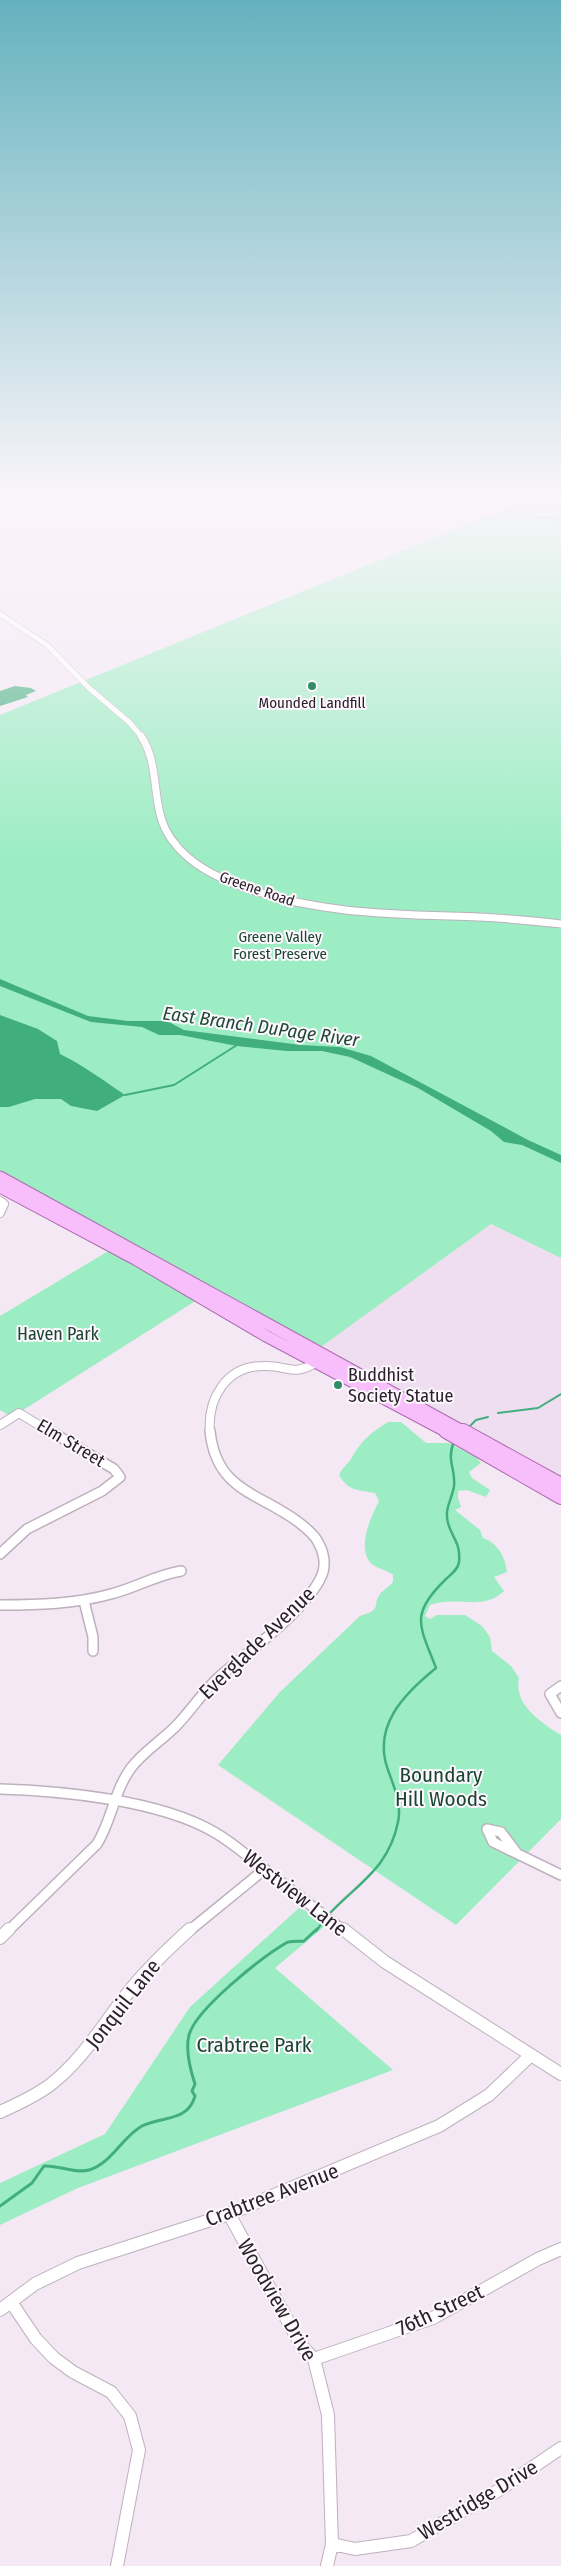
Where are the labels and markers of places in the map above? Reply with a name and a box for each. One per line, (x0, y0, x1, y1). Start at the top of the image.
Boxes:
marker: Mounded Landfill (306, 680, 318, 692)
place label: Mounded Landfill (259, 694, 365, 712)
place label: Buddhist Society Statue (348, 1364, 453, 1407)
marker: Buddhist Society Statue (332, 1379, 344, 1391)

